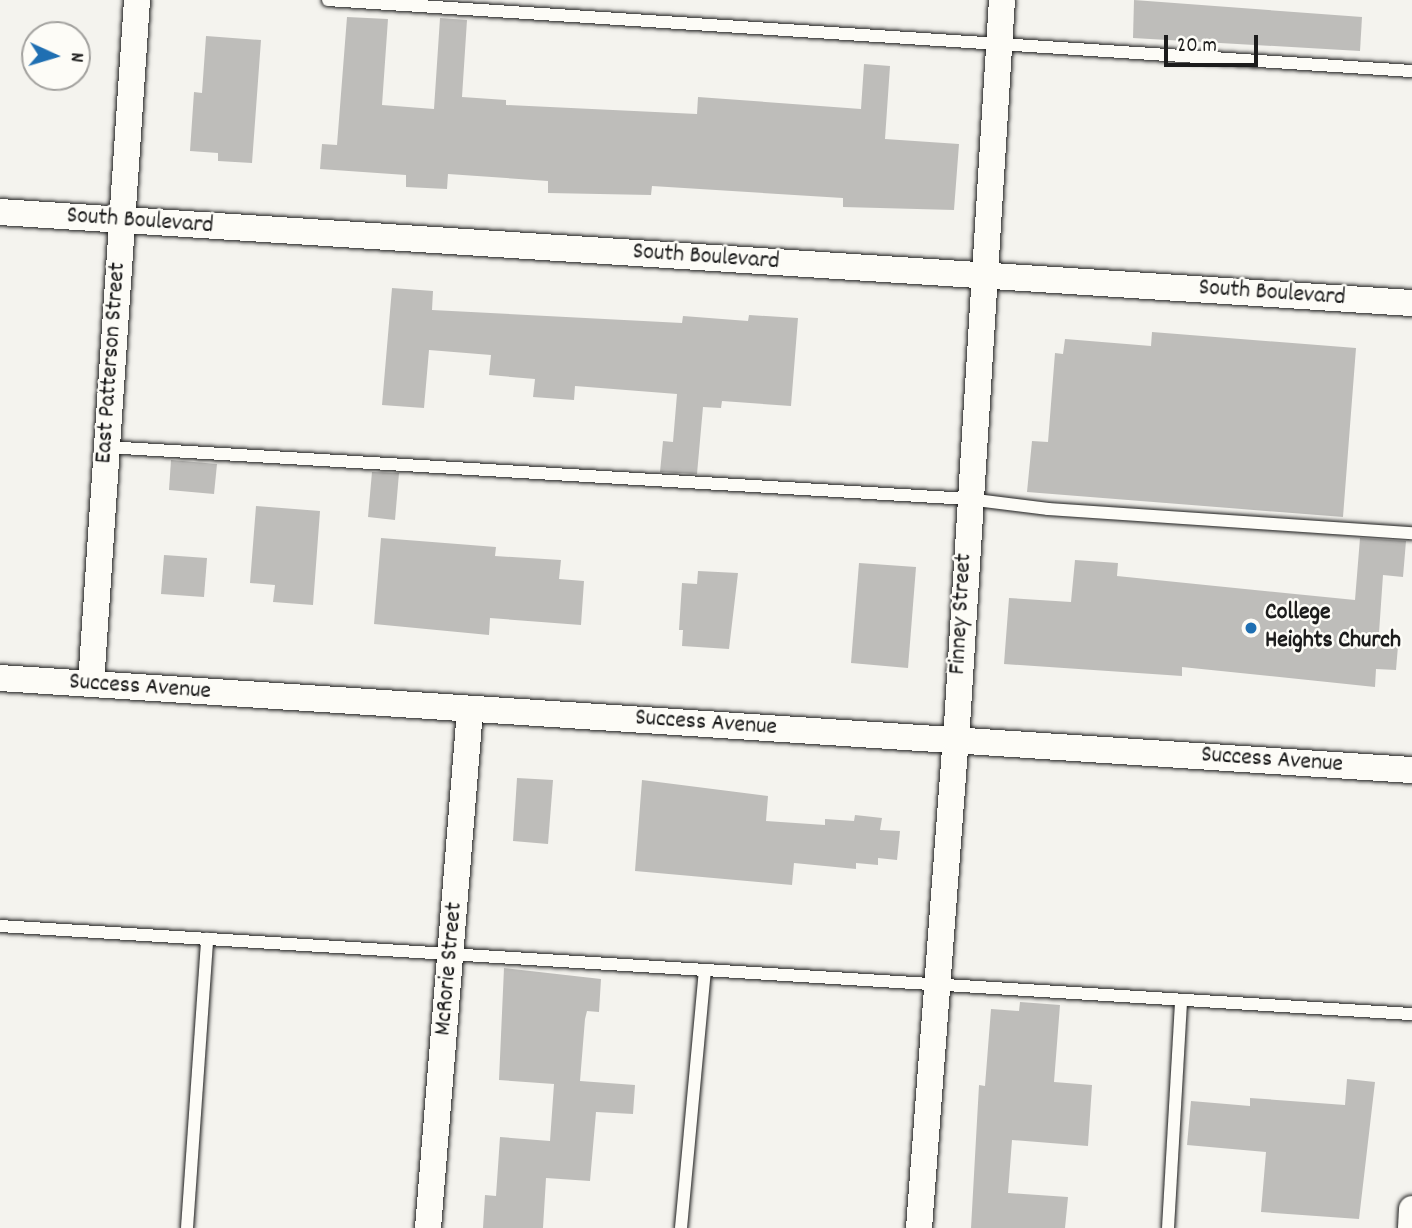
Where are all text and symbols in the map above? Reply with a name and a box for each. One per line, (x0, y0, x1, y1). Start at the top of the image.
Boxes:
north arrow (21, 21, 91, 91)
scale bar (1167, 21, 1262, 65)
text: 20 m (1177, 32, 1217, 62)
text: N (62, 52, 89, 63)
street label: South Boulevard (66, 203, 214, 241)
street label: South Boulevard (632, 239, 780, 277)
street label: East Patterson Street (91, 261, 133, 465)
street label: South Boulevard (1198, 275, 1346, 313)
street label: Finney Street (944, 553, 980, 675)
place label: College Heights Church (1265, 600, 1401, 656)
marker: College Heights Church (1243, 620, 1259, 636)
street label: Success Avenue (68, 669, 212, 707)
street label: Success Avenue (634, 705, 778, 743)
street label: Success Avenue (1200, 742, 1344, 780)
street label: McRorie Street (430, 901, 470, 1037)

